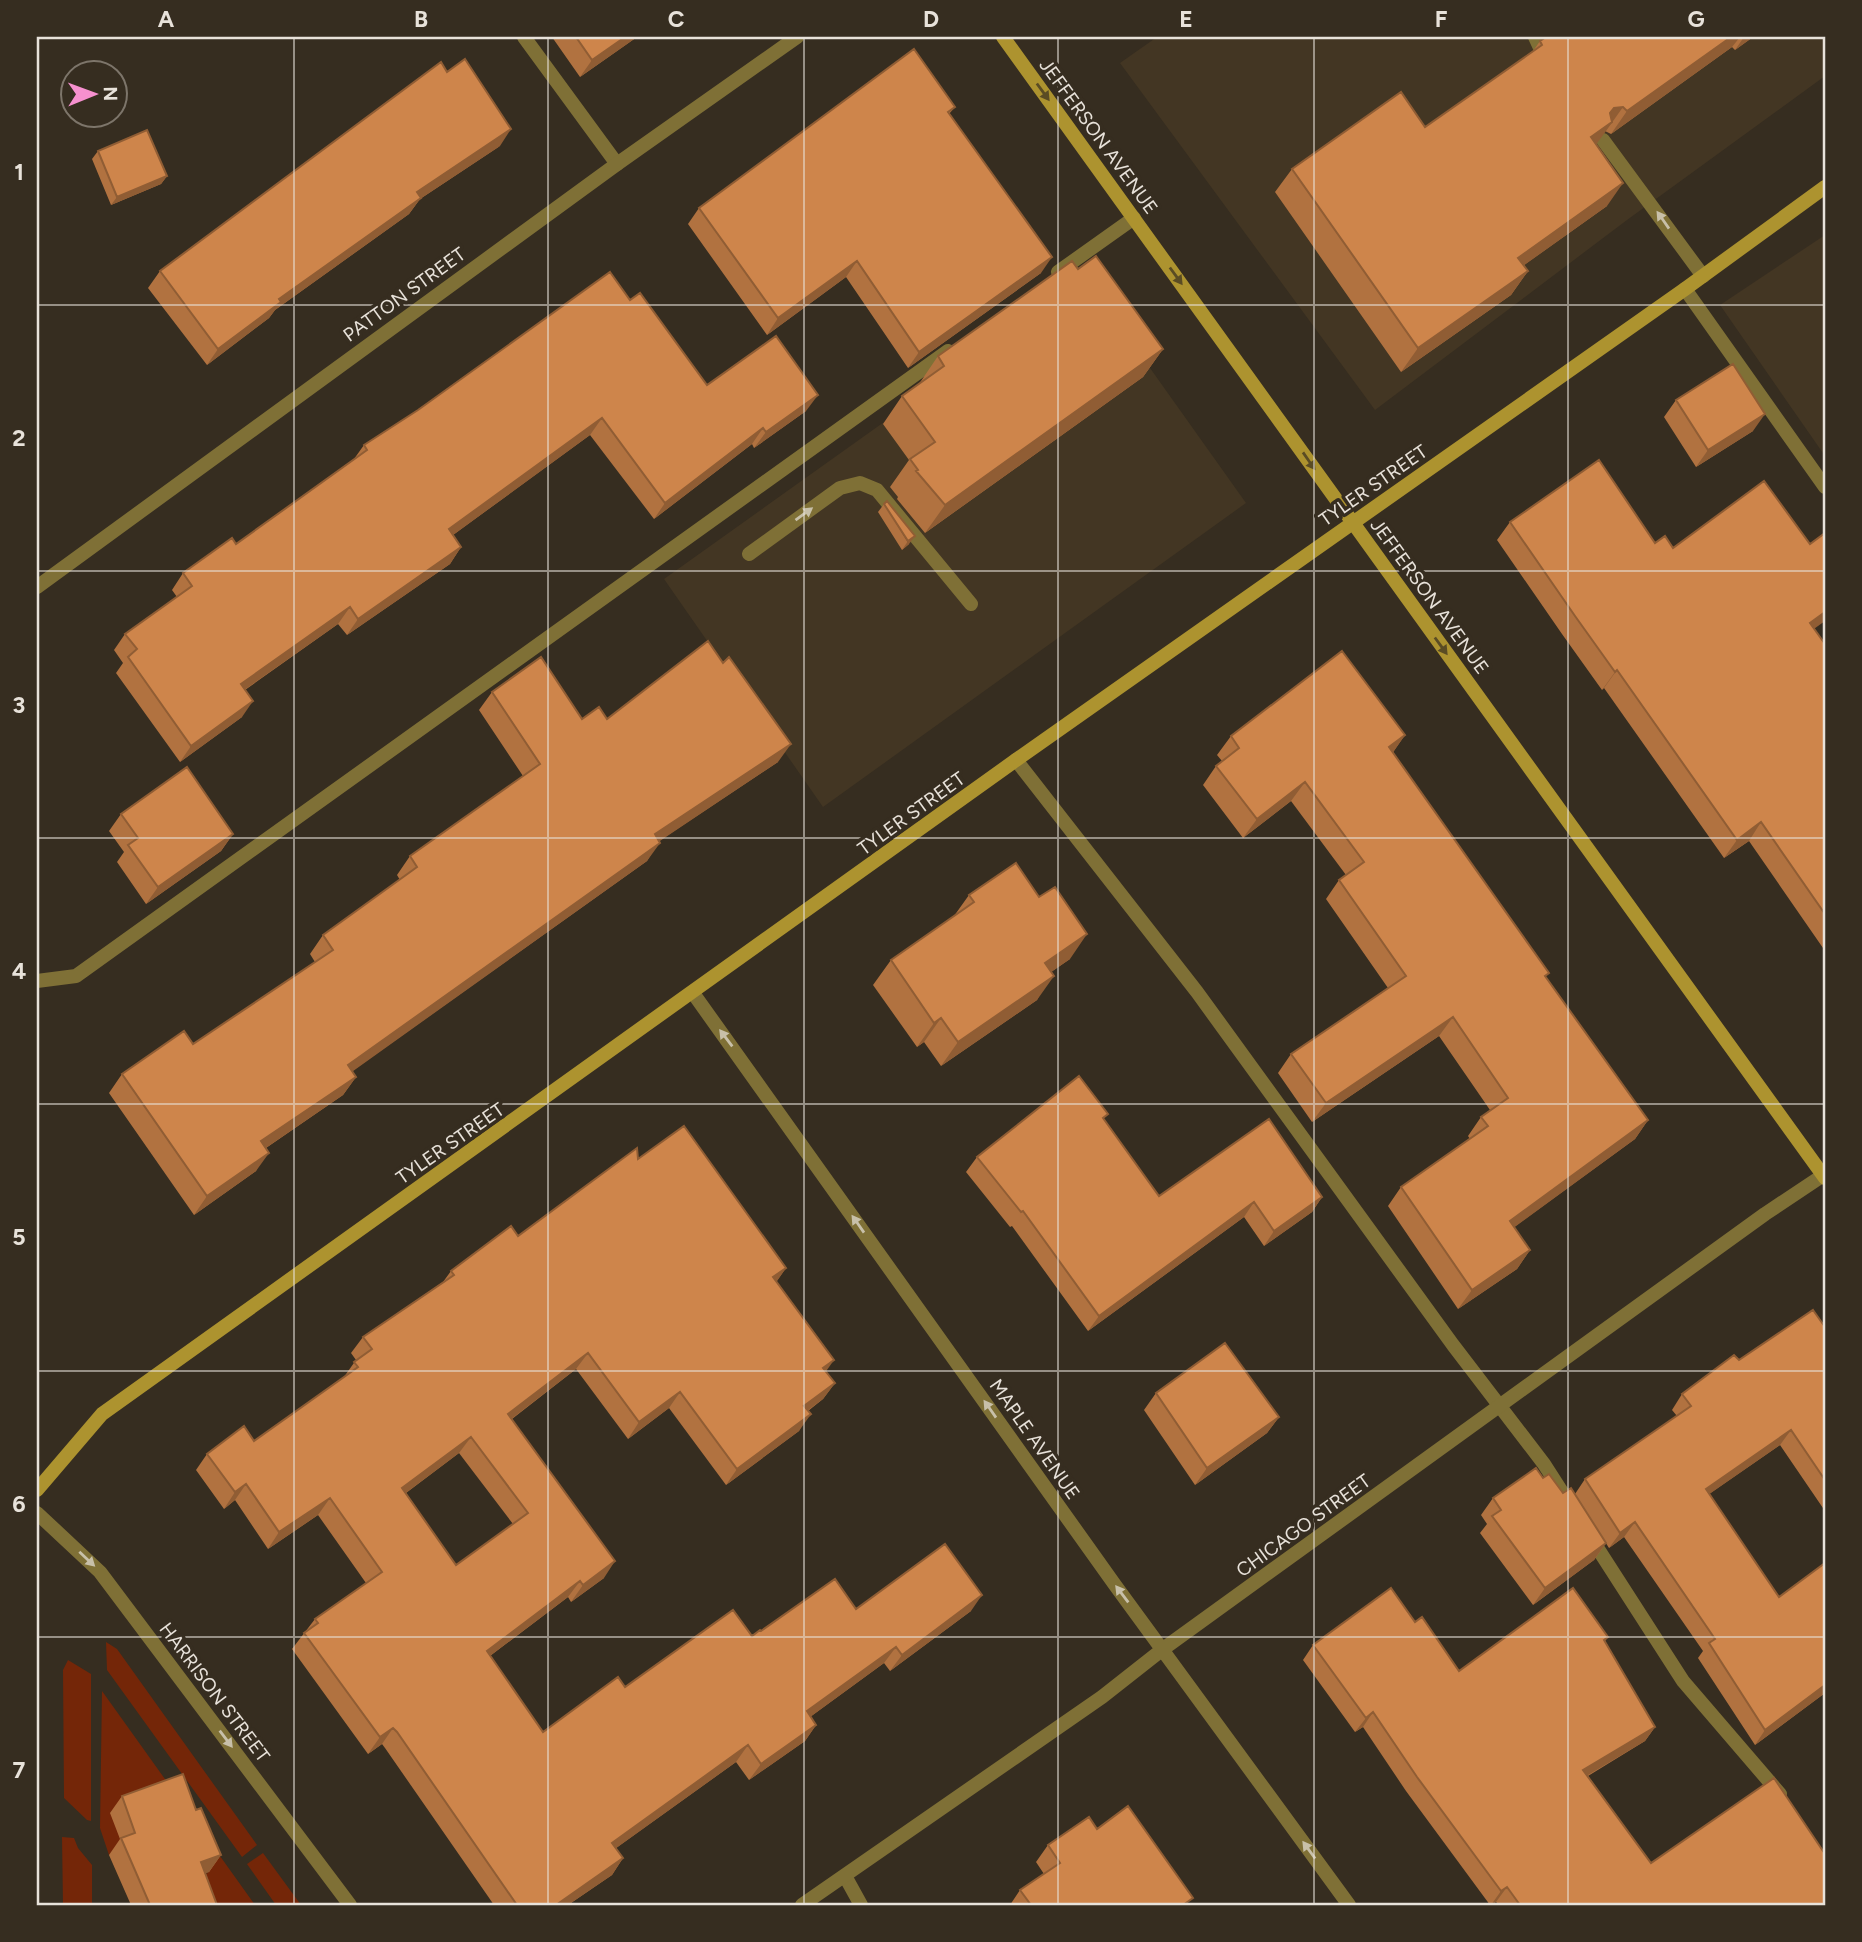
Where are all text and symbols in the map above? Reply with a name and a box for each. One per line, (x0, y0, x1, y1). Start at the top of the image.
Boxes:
text: A (158, 5, 175, 33)
text: B (414, 5, 428, 33)
text: C (668, 5, 685, 33)
text: D (923, 5, 939, 33)
text: E (1179, 5, 1193, 33)
text: F (1435, 5, 1448, 33)
text: G (1687, 5, 1705, 33)
street label: JEFFERSON AVENUE (1034, 54, 1163, 218)
north arrow (60, 60, 130, 130)
one-way arrow (1036, 83, 1050, 101)
text: N (99, 86, 122, 101)
text: 1 (14, 158, 24, 186)
one-way arrow (1656, 211, 1670, 229)
street label: PATTON STREET (339, 242, 470, 347)
one-way arrow (1169, 267, 1183, 285)
text: 2 (12, 424, 26, 452)
street label: TYLER STREET (1315, 439, 1432, 531)
one-way arrow (1302, 452, 1316, 470)
one-way arrow (795, 507, 813, 521)
street label: JEFFERSON AVENUE (1365, 514, 1494, 678)
one-way arrow (1434, 637, 1448, 655)
text: 3 (13, 691, 25, 719)
street label: TYLER STREET (853, 767, 970, 860)
text: 4 (12, 957, 26, 985)
one-way arrow (719, 1030, 734, 1048)
street label: TYLER STREET (392, 1097, 509, 1189)
one-way arrow (852, 1215, 866, 1233)
text: 5 (12, 1223, 26, 1251)
street label: MAPLE AVENUE (985, 1375, 1085, 1504)
one-way arrow (983, 1400, 997, 1418)
street label: CHICAGO STREET (1232, 1469, 1375, 1582)
text: 6 (12, 1490, 26, 1518)
one-way arrow (78, 1551, 95, 1567)
one-way arrow (1115, 1586, 1130, 1604)
street label: HARRISON STREET (155, 1618, 275, 1767)
one-way arrow (218, 1730, 232, 1748)
text: 7 (13, 1756, 26, 1784)
one-way arrow (1303, 1841, 1317, 1859)

